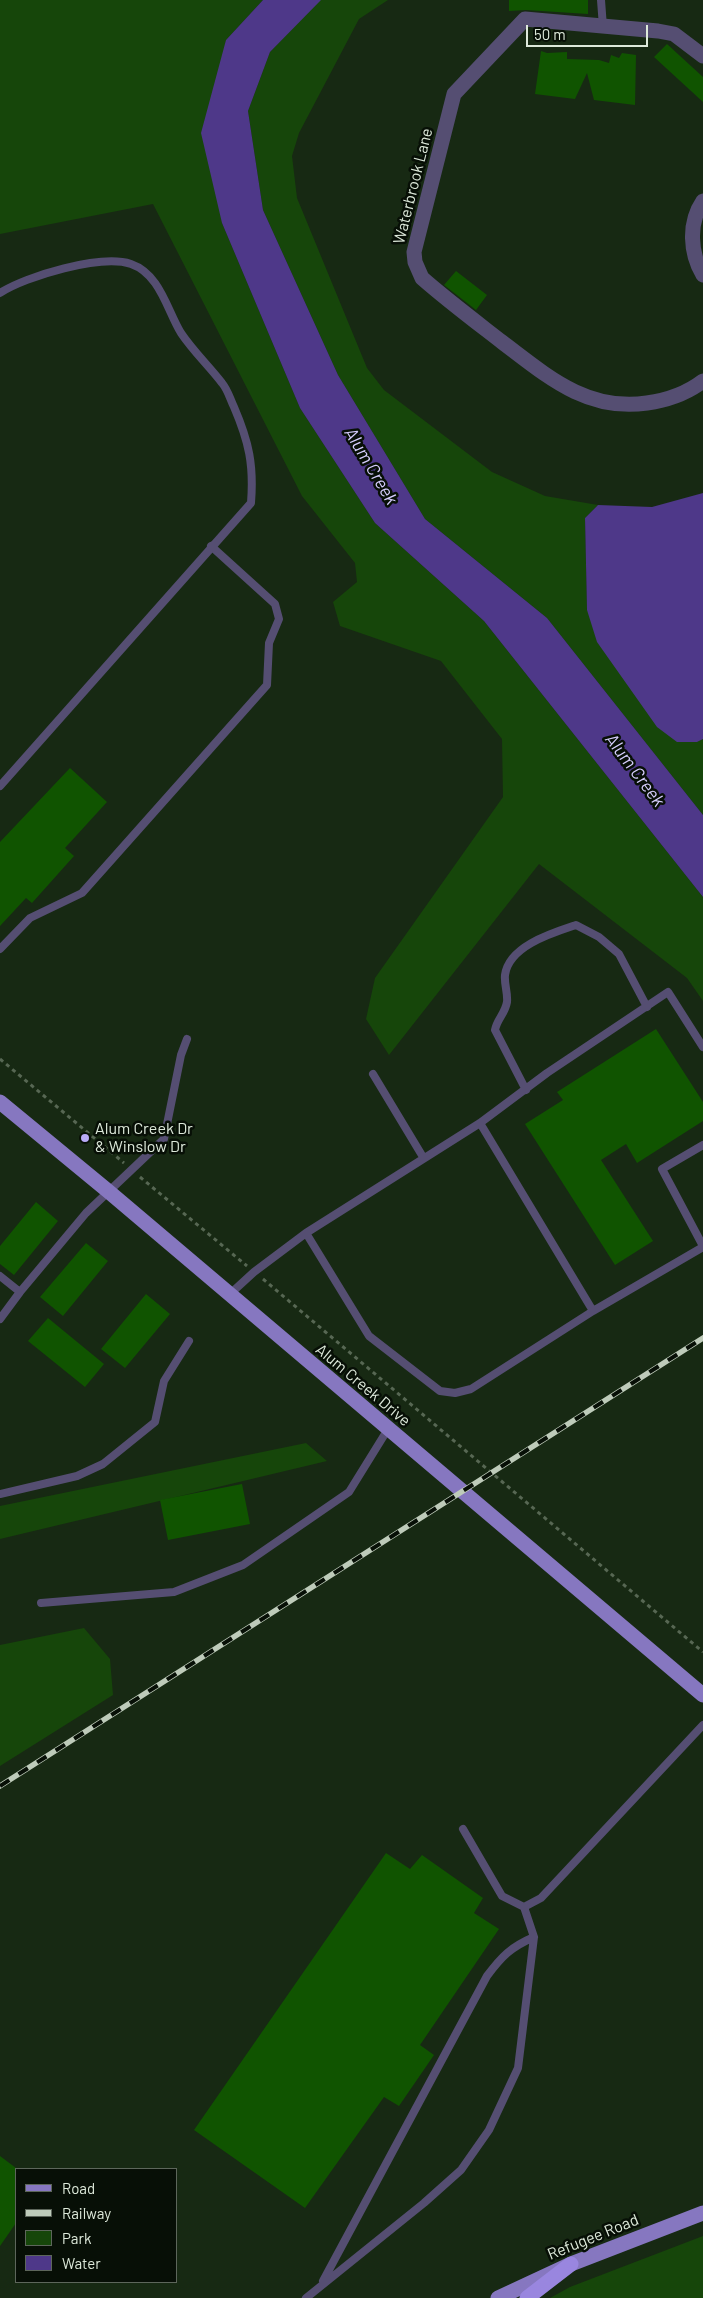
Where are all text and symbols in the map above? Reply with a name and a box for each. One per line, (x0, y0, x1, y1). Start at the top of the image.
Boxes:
scale bar (528, 15, 650, 47)
text: 50 m (534, 25, 566, 43)
street label: Waterbrook Lane (389, 126, 437, 246)
water label: Alum Creek (340, 424, 402, 508)
water label: Alum Creek (600, 729, 670, 811)
place label: Alum Creek Dr & Winslow Dr (95, 1119, 193, 1157)
marker: Alum Creek Dr & Winslow Dr (79, 1132, 91, 1144)
street label: Alum Creek Drive (312, 1340, 414, 1430)
legend (15, 2168, 178, 2283)
text: Road (62, 2179, 95, 2197)
text: Railway (62, 2204, 111, 2222)
street label: Refugee Road (545, 2210, 641, 2264)
text: Park (62, 2229, 91, 2247)
text: Water (62, 2254, 101, 2272)

